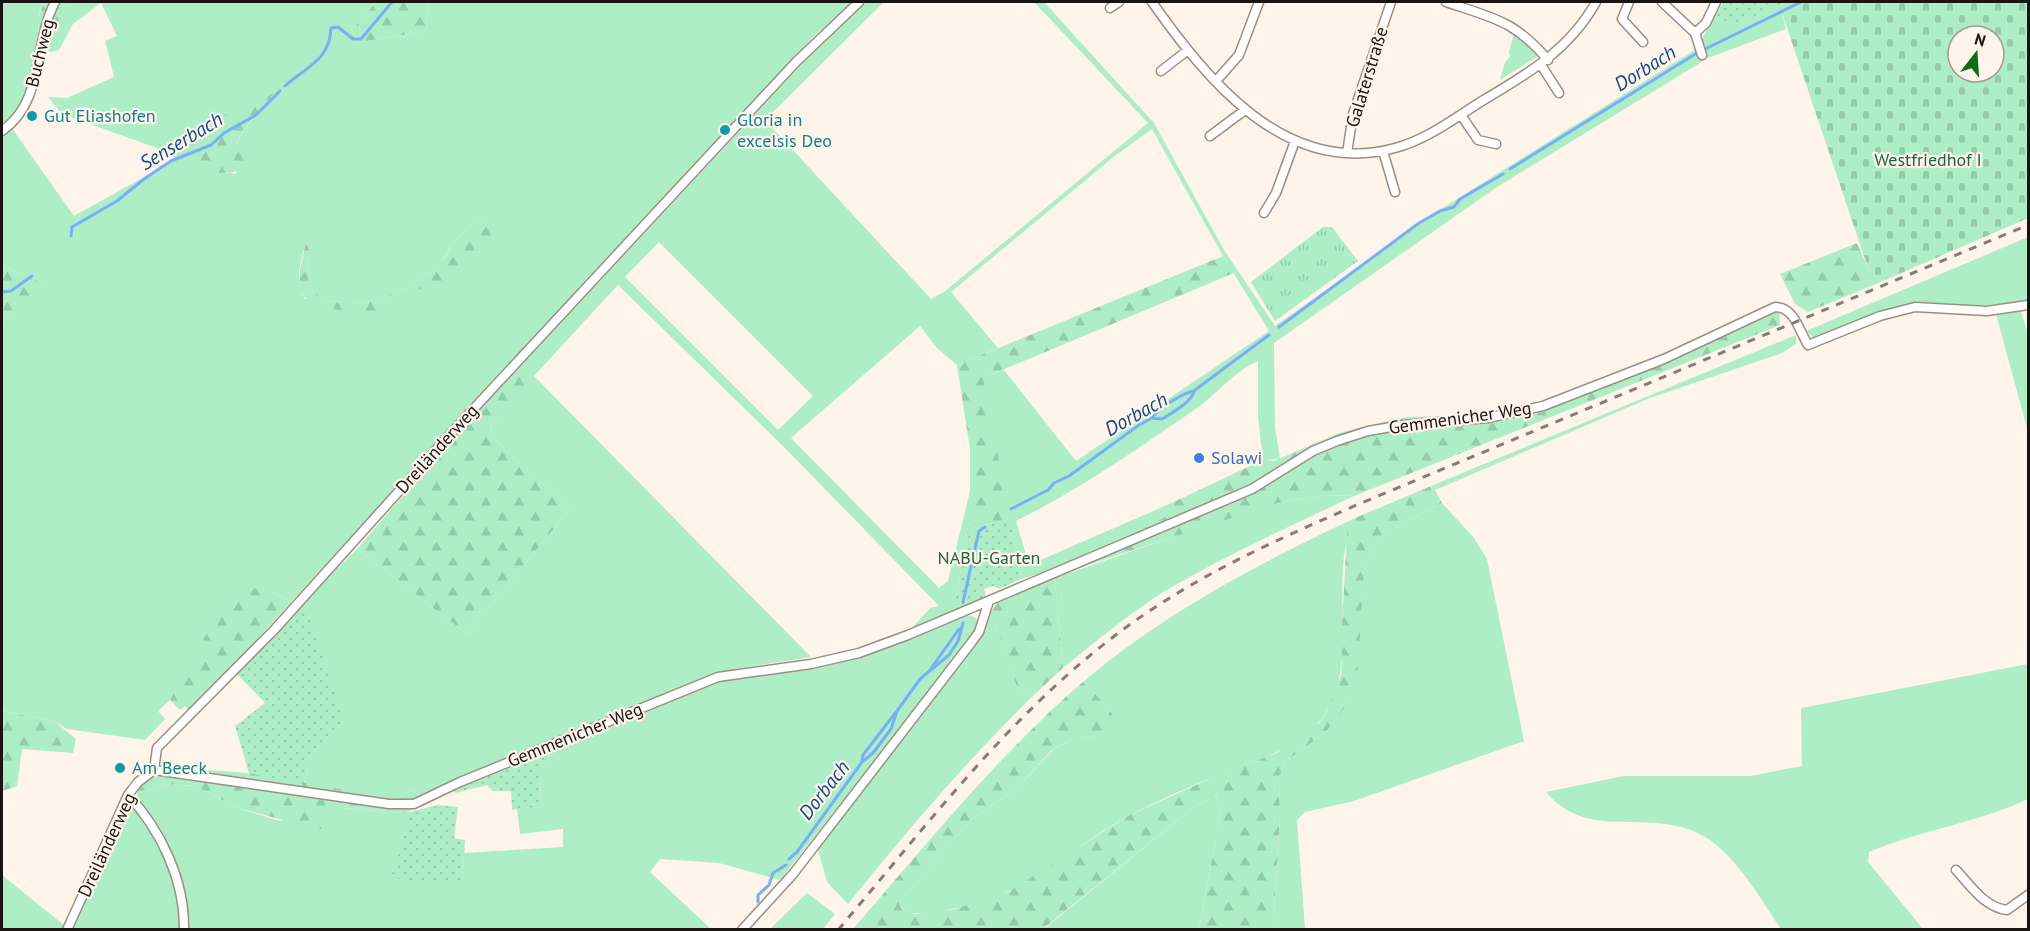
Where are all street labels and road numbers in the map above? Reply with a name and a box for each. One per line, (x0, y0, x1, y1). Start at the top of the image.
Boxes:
street label: Buchweg (20, 16, 59, 90)
street label: Galaterstraße (1340, 24, 1393, 130)
street label: Gemmenicher Weg (1387, 396, 1533, 439)
street label: Dreiländerweg (390, 399, 483, 498)
street label: Gemmenicher Weg (504, 697, 646, 772)
street label: Dreiländerweg (72, 789, 141, 901)

